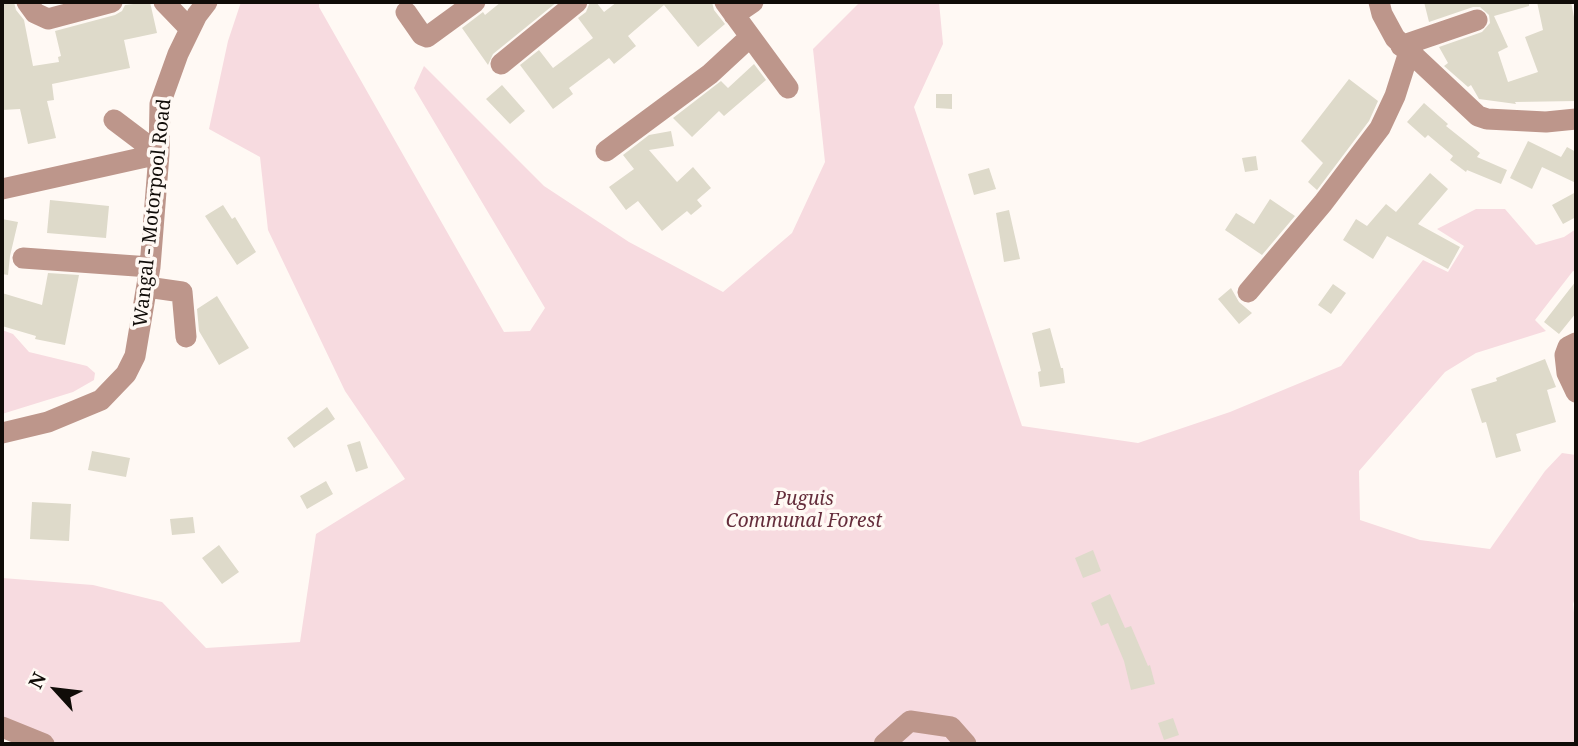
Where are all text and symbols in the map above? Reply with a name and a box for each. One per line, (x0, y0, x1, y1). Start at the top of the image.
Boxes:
street label: Wangal - Motorpool Road (130, 98, 176, 328)
park label: Puguis Communal Forest (726, 489, 882, 533)
north arrow (21, 655, 91, 725)
text: N (22, 668, 52, 693)

